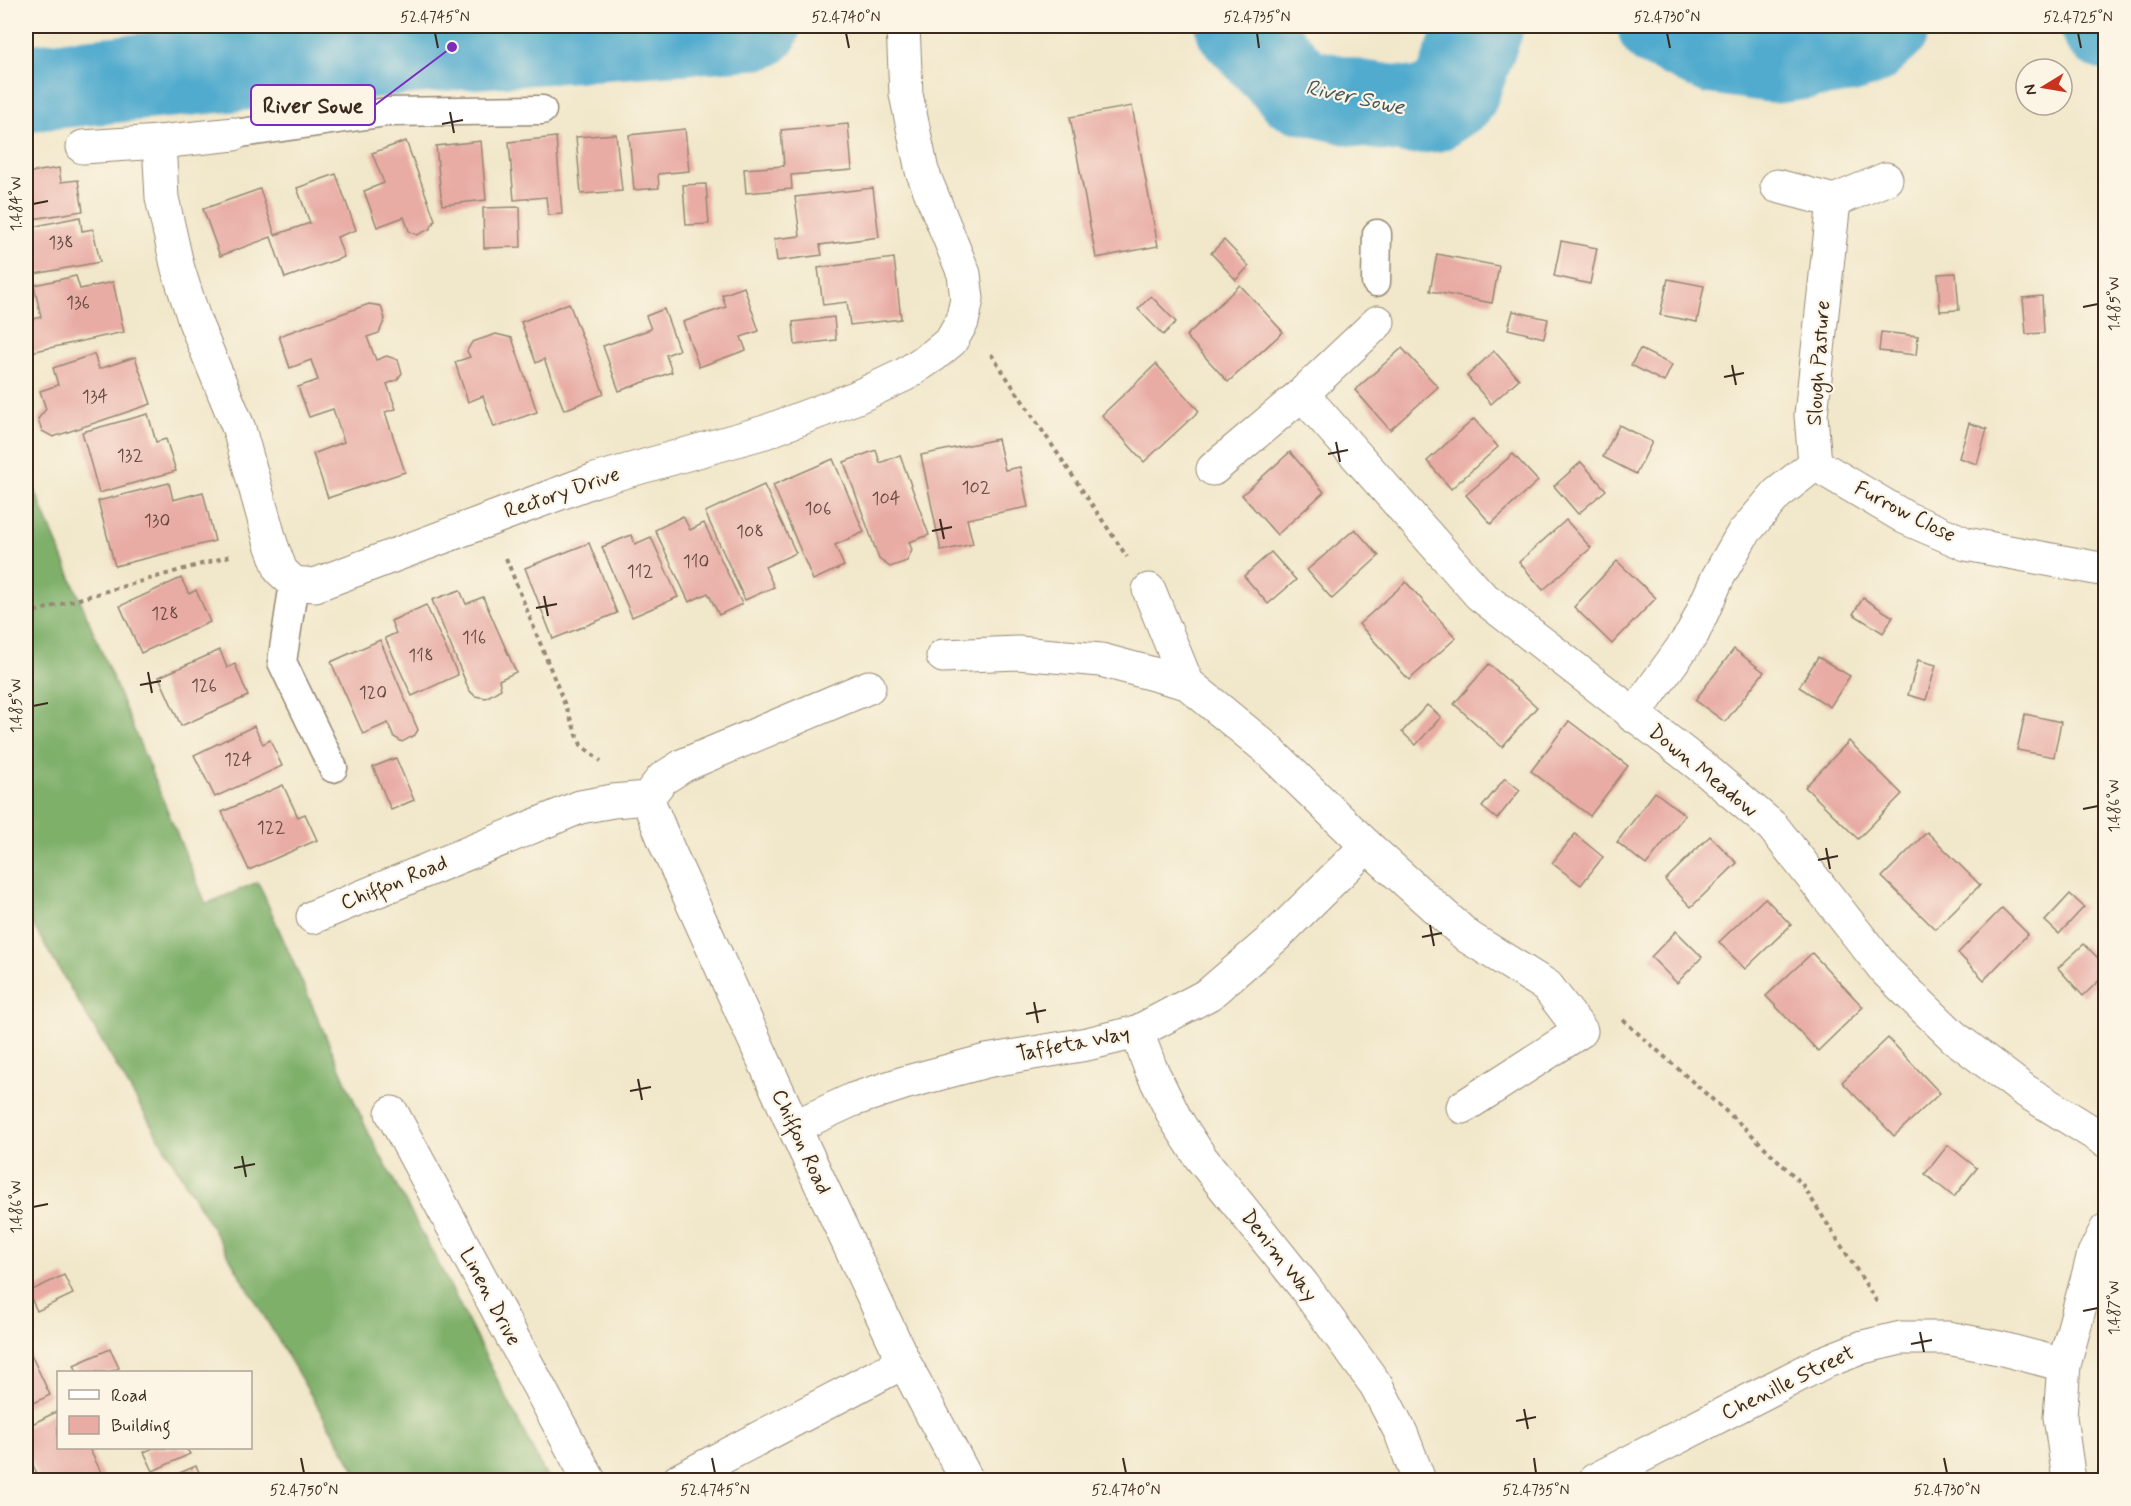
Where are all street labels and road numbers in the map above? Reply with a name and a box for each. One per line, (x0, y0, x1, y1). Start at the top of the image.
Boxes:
street label: Slough Pasture (1801, 299, 1838, 427)
street label: Rectory Drive (501, 460, 623, 526)
street label: Furrow Close (1850, 475, 1960, 549)
street label: Down Meadow (1642, 718, 1764, 824)
street label: Chiffon Road (336, 849, 452, 919)
street label: Taffeta Way (1014, 1019, 1132, 1069)
street label: Chiffon Road (763, 1085, 838, 1200)
street label: Denim Way (1234, 1204, 1324, 1308)
street label: Linen Drive (452, 1243, 528, 1351)
street label: Chenille Street (1717, 1339, 1859, 1427)

